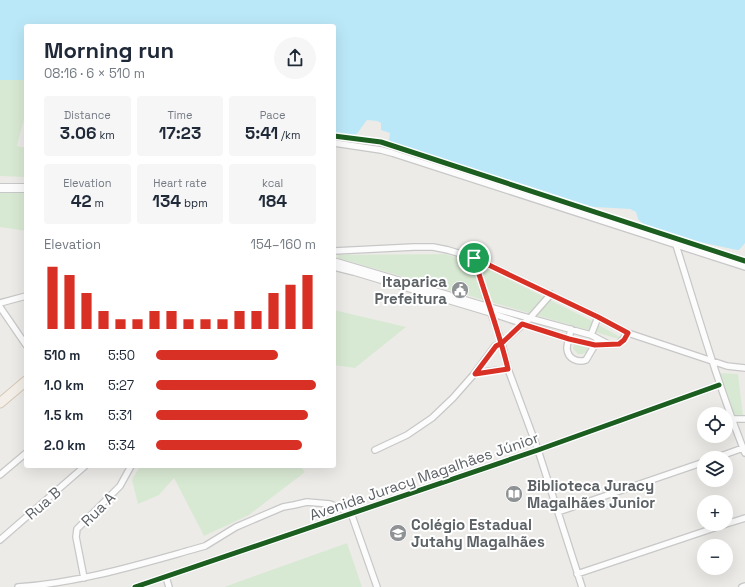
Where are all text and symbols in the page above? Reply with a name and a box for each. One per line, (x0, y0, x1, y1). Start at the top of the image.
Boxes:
text: Morning run (44, 36, 174, 64)
button: share (274, 37, 316, 79)
text: 08:16 · 6 × 510 m (44, 65, 145, 82)
text: Distance (64, 108, 111, 122)
text: Time (167, 108, 193, 122)
text: Pace (260, 108, 286, 122)
text: 3.06 (60, 122, 97, 144)
text: 17:23 (159, 122, 201, 144)
text: 5:41 (245, 122, 278, 144)
text: km (97, 128, 115, 142)
text: /km (278, 128, 300, 142)
text: Elevation (63, 176, 111, 190)
text: Heart rate (153, 176, 207, 190)
text: kcal (262, 176, 283, 190)
text: 42 (71, 190, 92, 212)
text: 134 (152, 190, 181, 212)
text: 184 (258, 190, 287, 212)
text: m (92, 196, 104, 210)
text: bpm (181, 196, 208, 210)
text: Elevation (44, 236, 101, 253)
text: 154–160 m (251, 236, 316, 253)
pin (457, 241, 491, 275)
icon: arrive (463, 247, 485, 269)
place label: Itaparica Prefeitura (374, 272, 447, 308)
public building icon: Itaparica Prefeitura (450, 280, 470, 300)
text: 510 m (44, 347, 80, 364)
text: 5:50 (108, 347, 135, 364)
text: 1.0 km (44, 377, 84, 394)
text: 5:27 (108, 377, 134, 394)
text: 1.5 km (44, 407, 83, 424)
text: 5:31 (108, 407, 132, 424)
map controls (697, 407, 733, 575)
button: locate (697, 407, 733, 443)
street label: Avenida Juracy Magalhães Júnior (307, 428, 542, 524)
text: 2.0 km (44, 437, 86, 454)
text: 5:34 (108, 437, 135, 454)
button: layers (697, 451, 733, 487)
place label: Biblioteca Juracy Magalhães Junior (527, 476, 655, 512)
street label: Rua B (21, 482, 65, 524)
library icon: Biblioteca Juracy Magalhães Junior (504, 484, 524, 504)
street label: Rua A (77, 488, 119, 530)
button: + (697, 495, 733, 531)
place label: Colégio Estadual Jutahy Magalhães (411, 515, 545, 551)
school or university icon: Colégio Estadual Jutahy Magalhães (388, 523, 408, 543)
button: − (697, 539, 733, 575)

